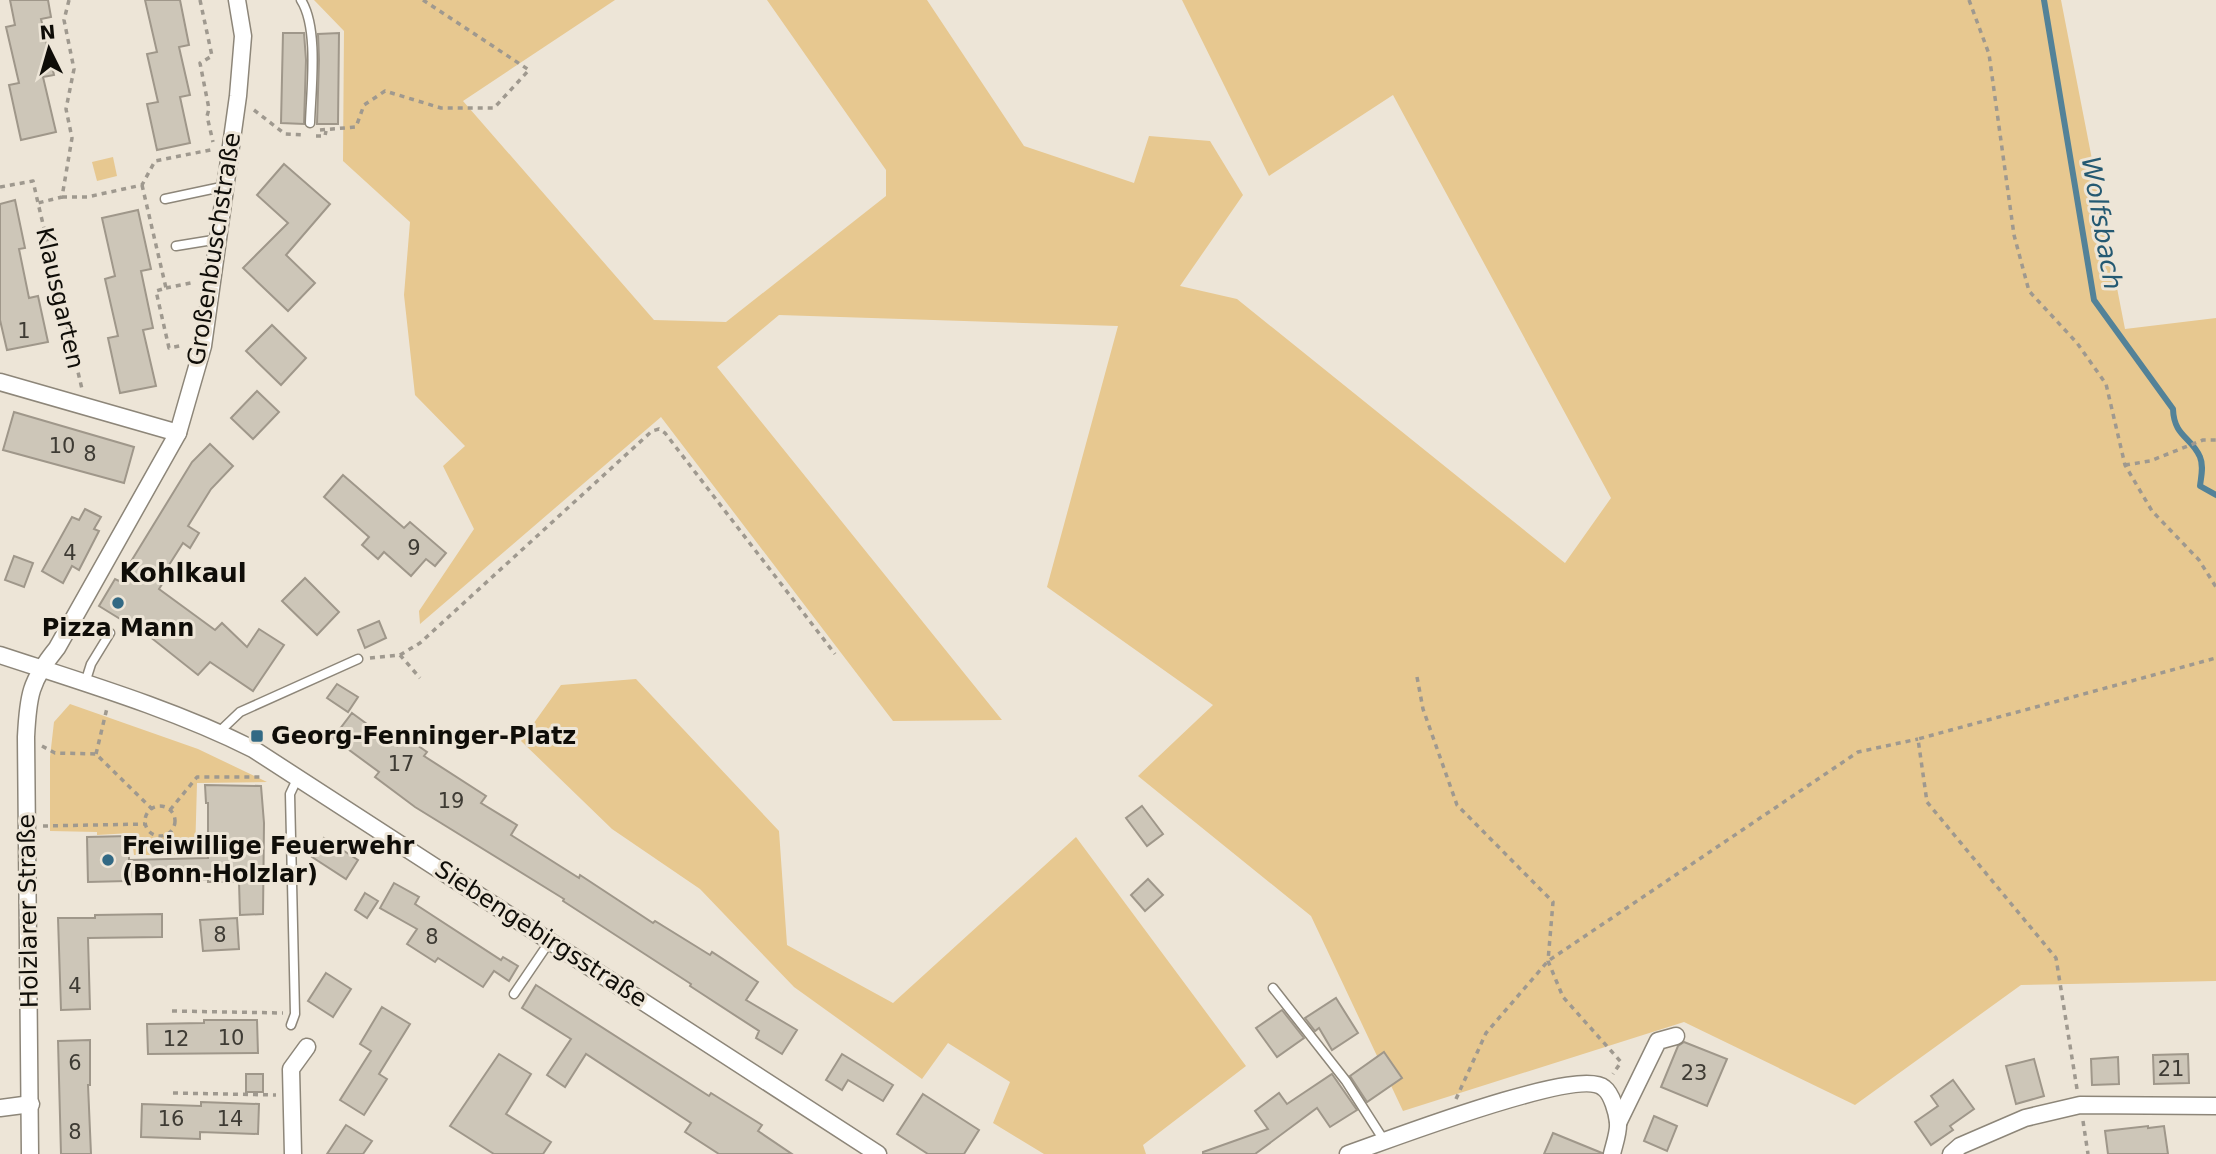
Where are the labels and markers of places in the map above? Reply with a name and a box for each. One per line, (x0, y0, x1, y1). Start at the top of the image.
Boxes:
marker: Pizza Mann (110, 595, 126, 611)
place label: Pizza Mann (42, 614, 194, 642)
place label: Georg-Fenninger-Platz (271, 722, 576, 750)
marker: Georg-Fenninger-Platz (249, 728, 265, 744)
place label: Freiwillige Feuerwehr (Bonn-Holzlar) (122, 832, 415, 888)
marker: Freiwillige Feuerwehr (Bonn-Holzlar) (100, 852, 116, 868)

